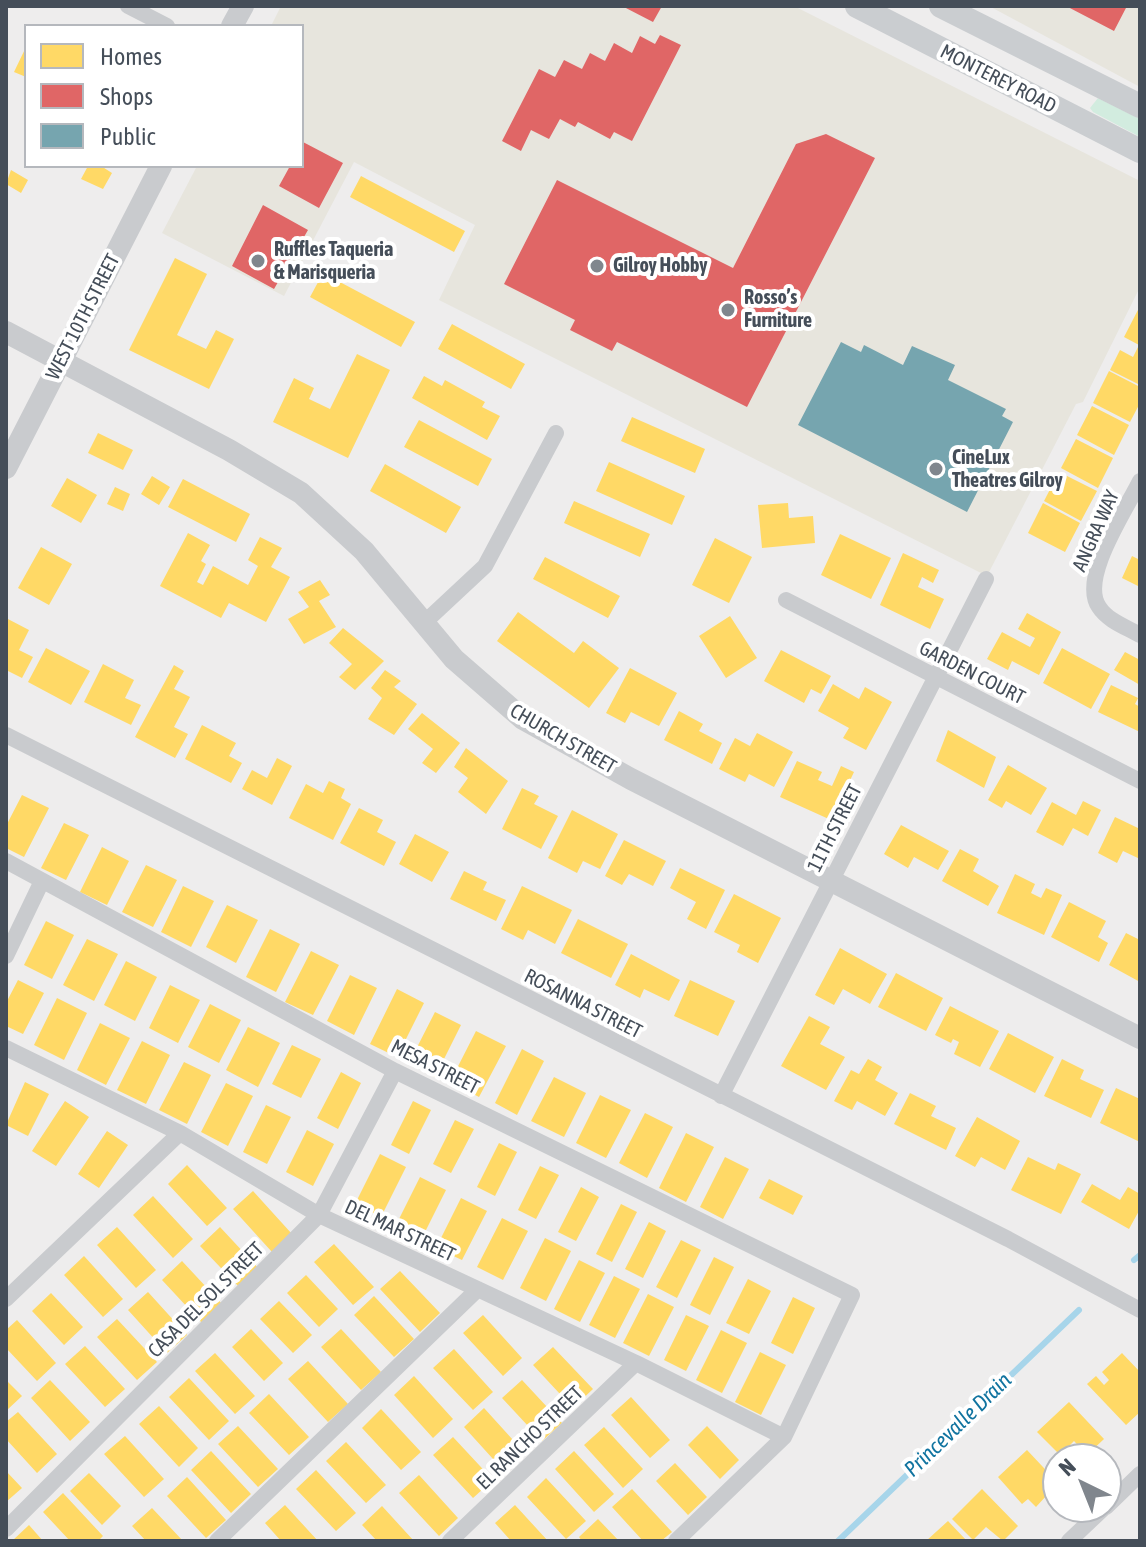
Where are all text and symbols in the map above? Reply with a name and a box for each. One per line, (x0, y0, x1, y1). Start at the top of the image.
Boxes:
legend (24, 24, 304, 168)
street label: MONTEREY ROAD (936, 40, 1060, 118)
text: Homes (100, 43, 162, 70)
text: Shops (100, 83, 153, 110)
text: Public (100, 123, 156, 150)
place label: Ruffles Taqueria & Marisqueria (274, 238, 393, 285)
street label: WEST 10TH STREET (41, 250, 125, 384)
marker: Ruffles Taqueria & Marisqueria (249, 252, 267, 270)
place label: Gilroy Hobby (613, 254, 708, 278)
marker: Gilroy Hobby (588, 257, 606, 275)
place label: Rosso’s Furniture (744, 286, 812, 333)
marker: Rosso’s Furniture (719, 301, 737, 319)
place label: CineLux Theatres Gilroy (952, 446, 1063, 493)
marker: CineLux Theatres Gilroy (927, 460, 945, 478)
street label: ANGRA WAY (1067, 487, 1125, 575)
street label: GARDEN COURT (915, 636, 1029, 710)
street label: CHURCH STREET (506, 699, 620, 779)
street label: 11TH STREET (803, 780, 867, 876)
street label: ROSANNA STREET (520, 964, 646, 1044)
street label: MESA STREET (387, 1035, 483, 1099)
street label: DEL MAR STREET (341, 1195, 459, 1267)
street label: CASA DEL SOL STREET (143, 1237, 269, 1363)
water label: Princevalle Drain (899, 1367, 1017, 1483)
street label: EL RANCHO STREET (472, 1381, 588, 1495)
north arrow (1042, 1443, 1122, 1523)
text: N (1053, 1453, 1081, 1481)

